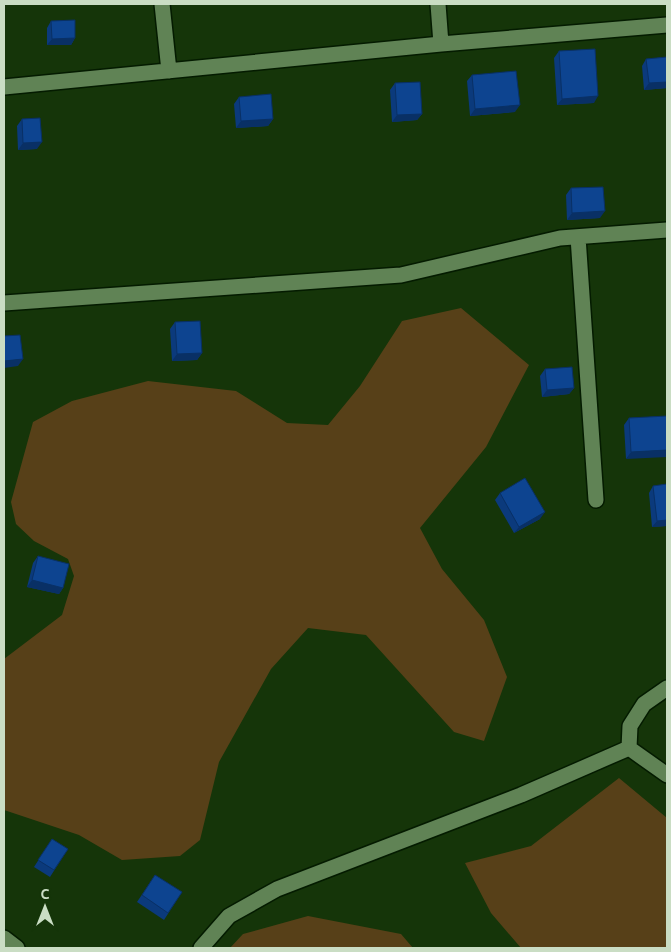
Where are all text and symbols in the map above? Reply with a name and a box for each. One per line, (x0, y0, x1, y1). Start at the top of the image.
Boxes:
north arrow (20, 882, 70, 932)
text: С (41, 886, 50, 902)

